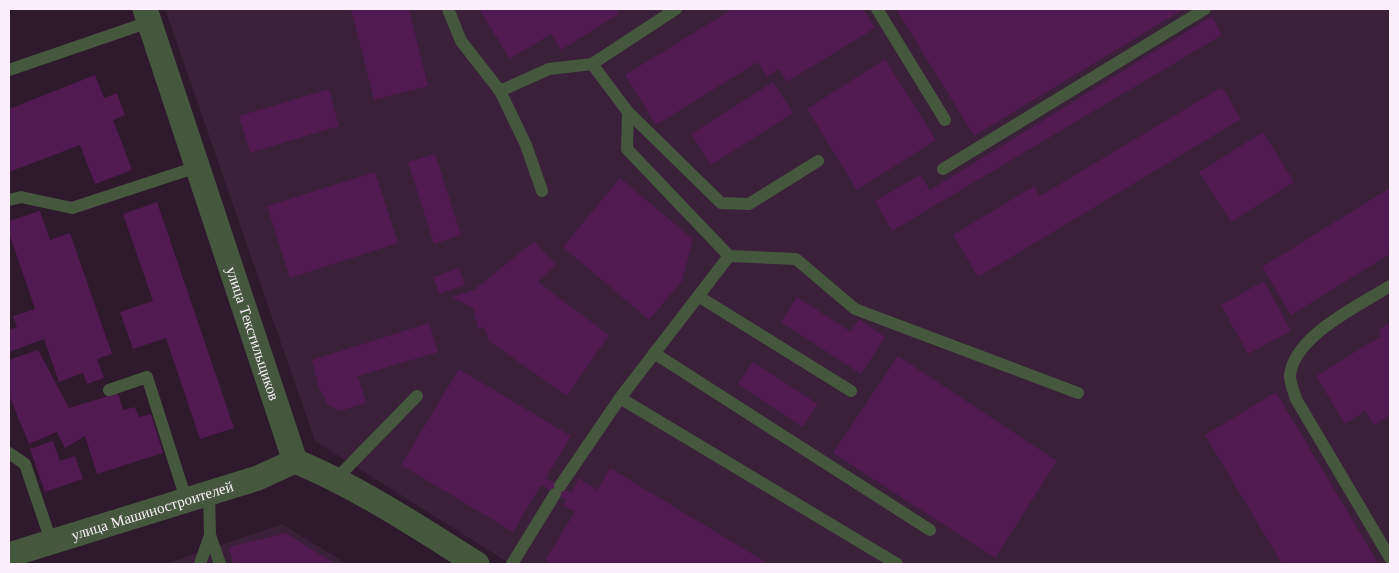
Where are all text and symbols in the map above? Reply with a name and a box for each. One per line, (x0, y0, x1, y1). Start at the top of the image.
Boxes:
street label: улица Текстильщиков (222, 264, 284, 403)
street label: улица Машиностроителей (69, 476, 236, 544)

